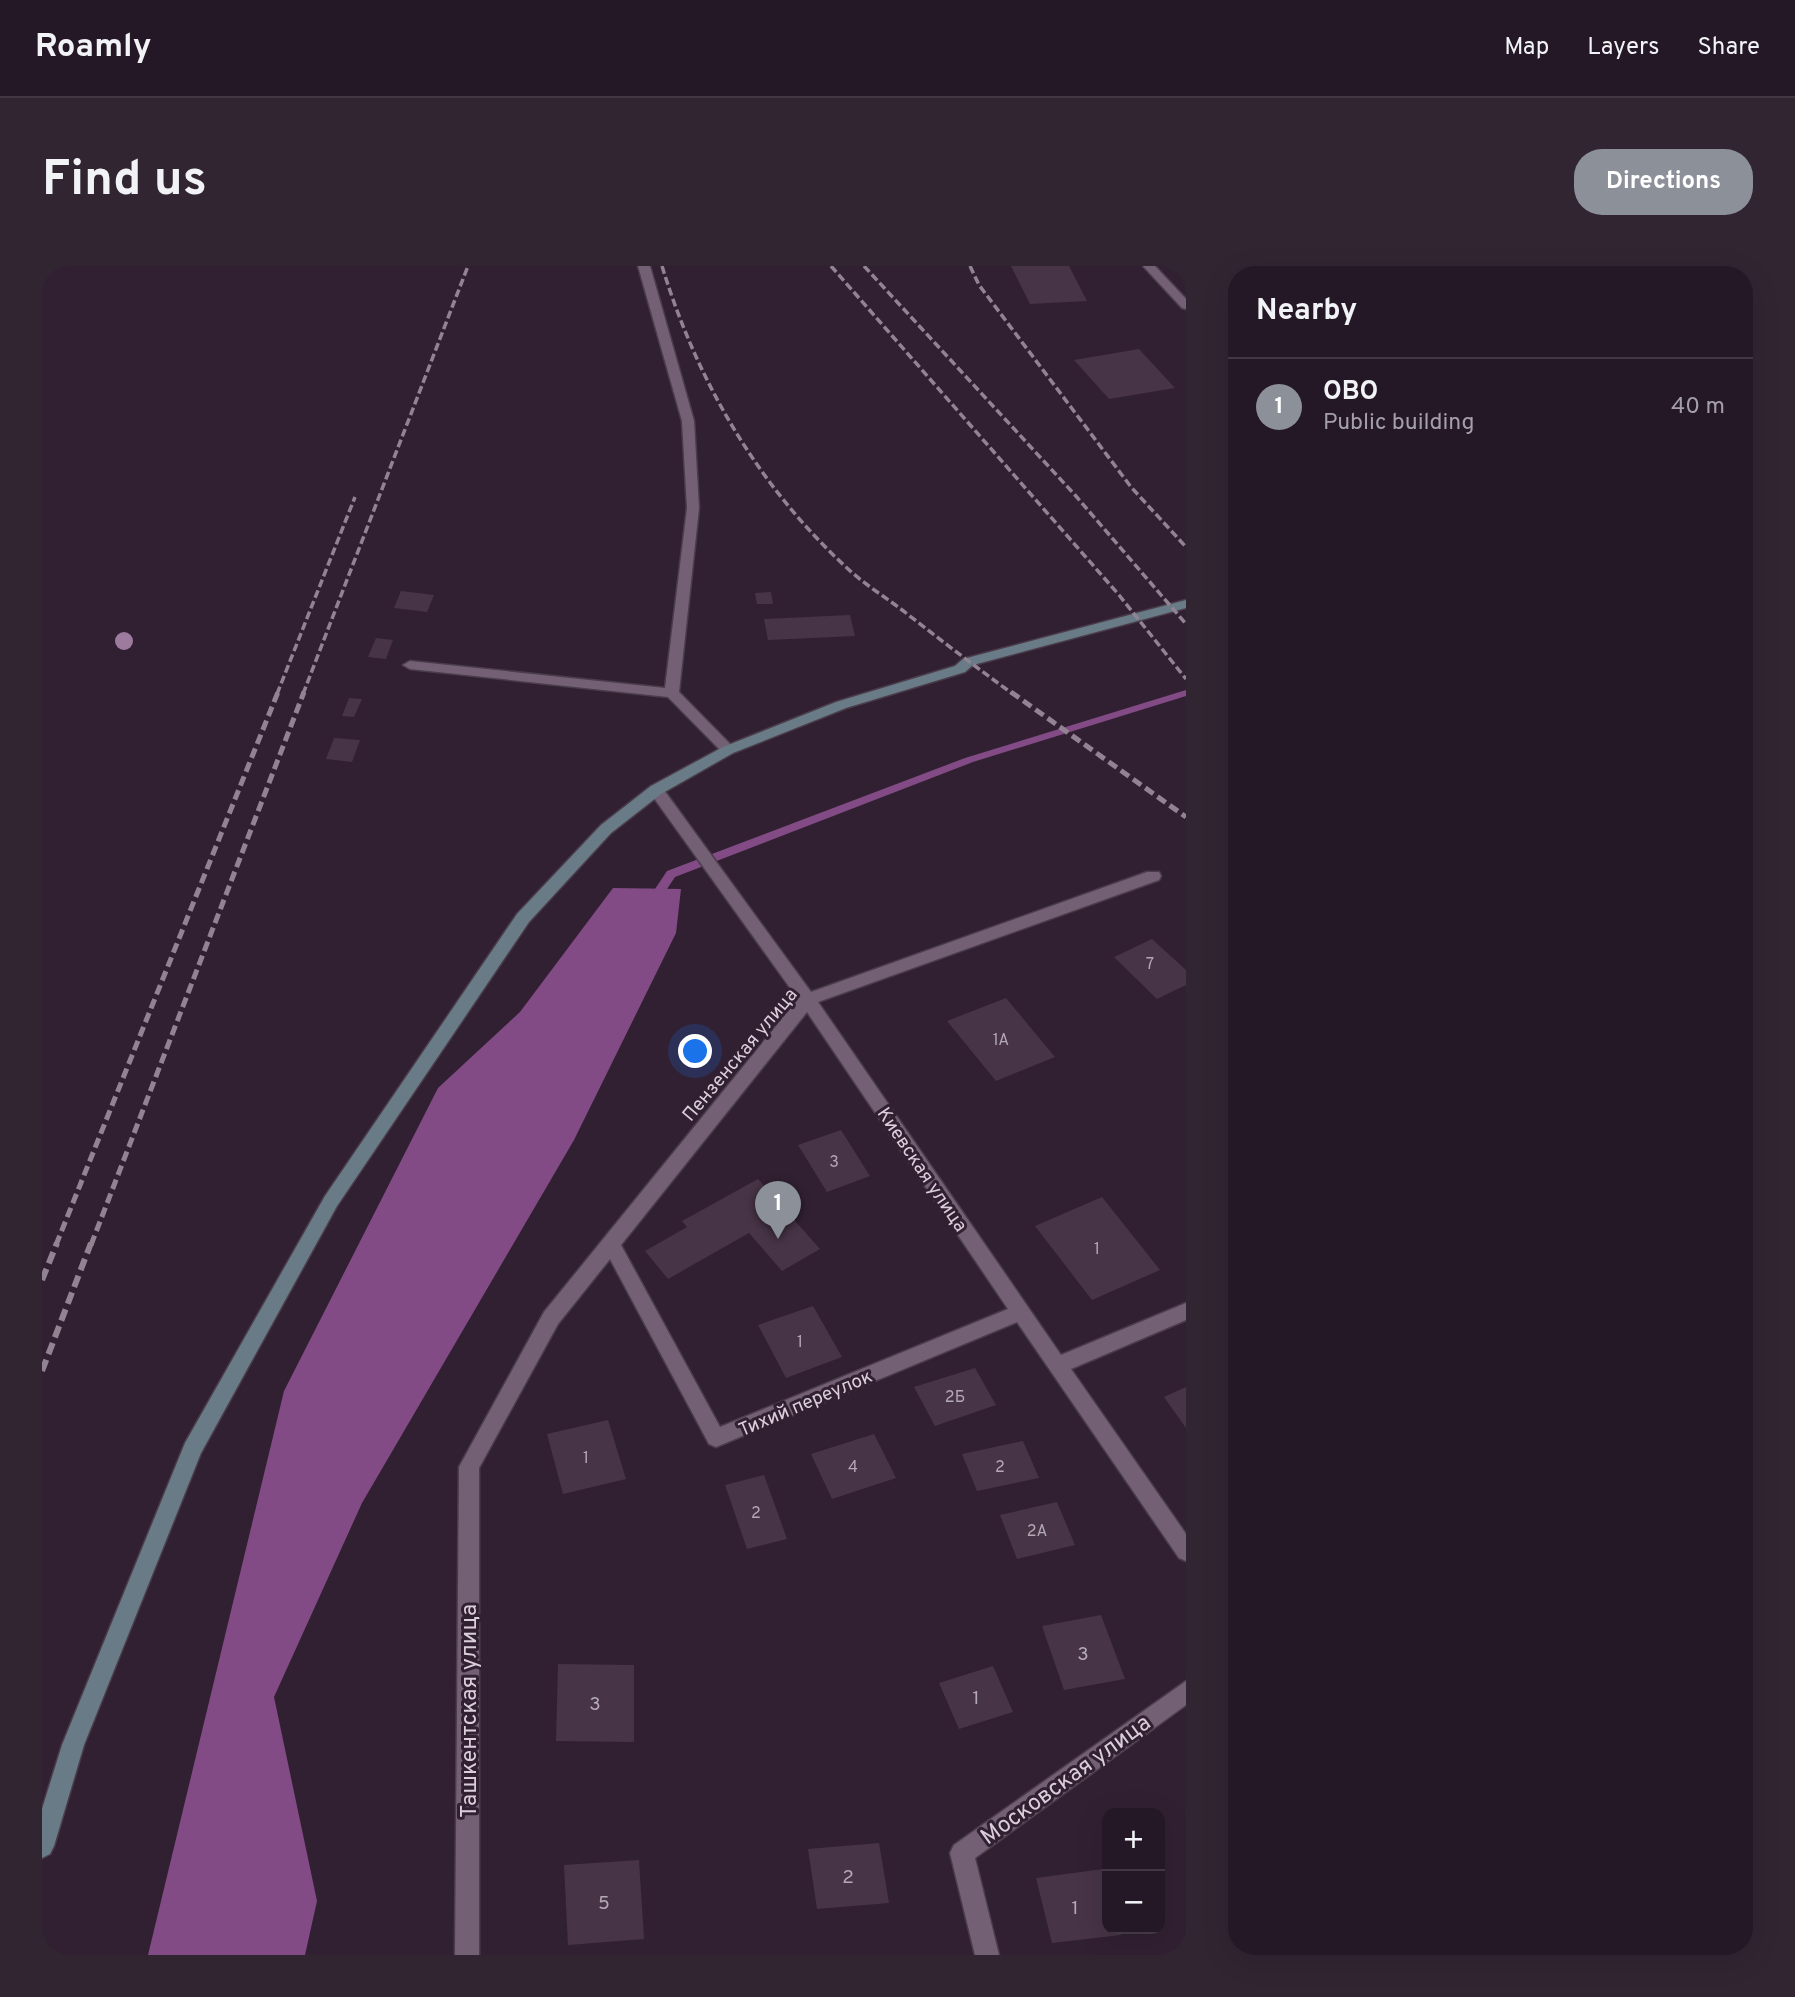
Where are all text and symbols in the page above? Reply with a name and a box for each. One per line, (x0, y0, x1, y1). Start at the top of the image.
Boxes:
text: Roamly (35, 27, 151, 69)
text: Map (1504, 33, 1549, 63)
text: Layers (1587, 33, 1659, 63)
text: Share (1697, 33, 1760, 63)
button: Directions (1574, 149, 1753, 215)
text: Find us (42, 151, 207, 213)
text: Nearby (1256, 293, 1357, 330)
text: ОВО (1323, 376, 1378, 409)
text: 1 (1274, 393, 1284, 422)
text: 40 m (1671, 393, 1725, 422)
text: Public building (1323, 409, 1475, 438)
house number: 7 (1146, 955, 1154, 975)
street label: Пензенская улица (678, 984, 803, 1127)
house number: 1А (993, 1031, 1009, 1051)
your location (678, 1034, 712, 1068)
street label: Киевская улица (871, 1103, 972, 1237)
house number: 3 (829, 1153, 839, 1173)
pin: 1 (755, 1181, 801, 1239)
house number: 1 (1094, 1240, 1100, 1260)
house number: 1 (797, 1333, 803, 1353)
street label: Тихий переулок (735, 1365, 876, 1443)
house number: 2Б (945, 1388, 965, 1408)
house number: 1 (583, 1449, 589, 1469)
house number: 4 (848, 1458, 858, 1478)
house number: 2 (995, 1458, 1005, 1478)
house number: 2 (751, 1504, 761, 1524)
house number: 2А (1027, 1522, 1047, 1542)
street label: Ташкентская улица (456, 1604, 485, 1818)
house number: 3 (1077, 1643, 1089, 1667)
house number: 1 (972, 1687, 980, 1711)
house number: 3 (589, 1693, 601, 1717)
street label: Московская улица (976, 1710, 1157, 1852)
map controls (1102, 1808, 1165, 1934)
button: + (1102, 1808, 1165, 1871)
house number: 2 (842, 1866, 854, 1890)
button: − (1102, 1871, 1165, 1934)
house number: 5 (598, 1892, 610, 1916)
house number: 1 (1071, 1897, 1079, 1921)

